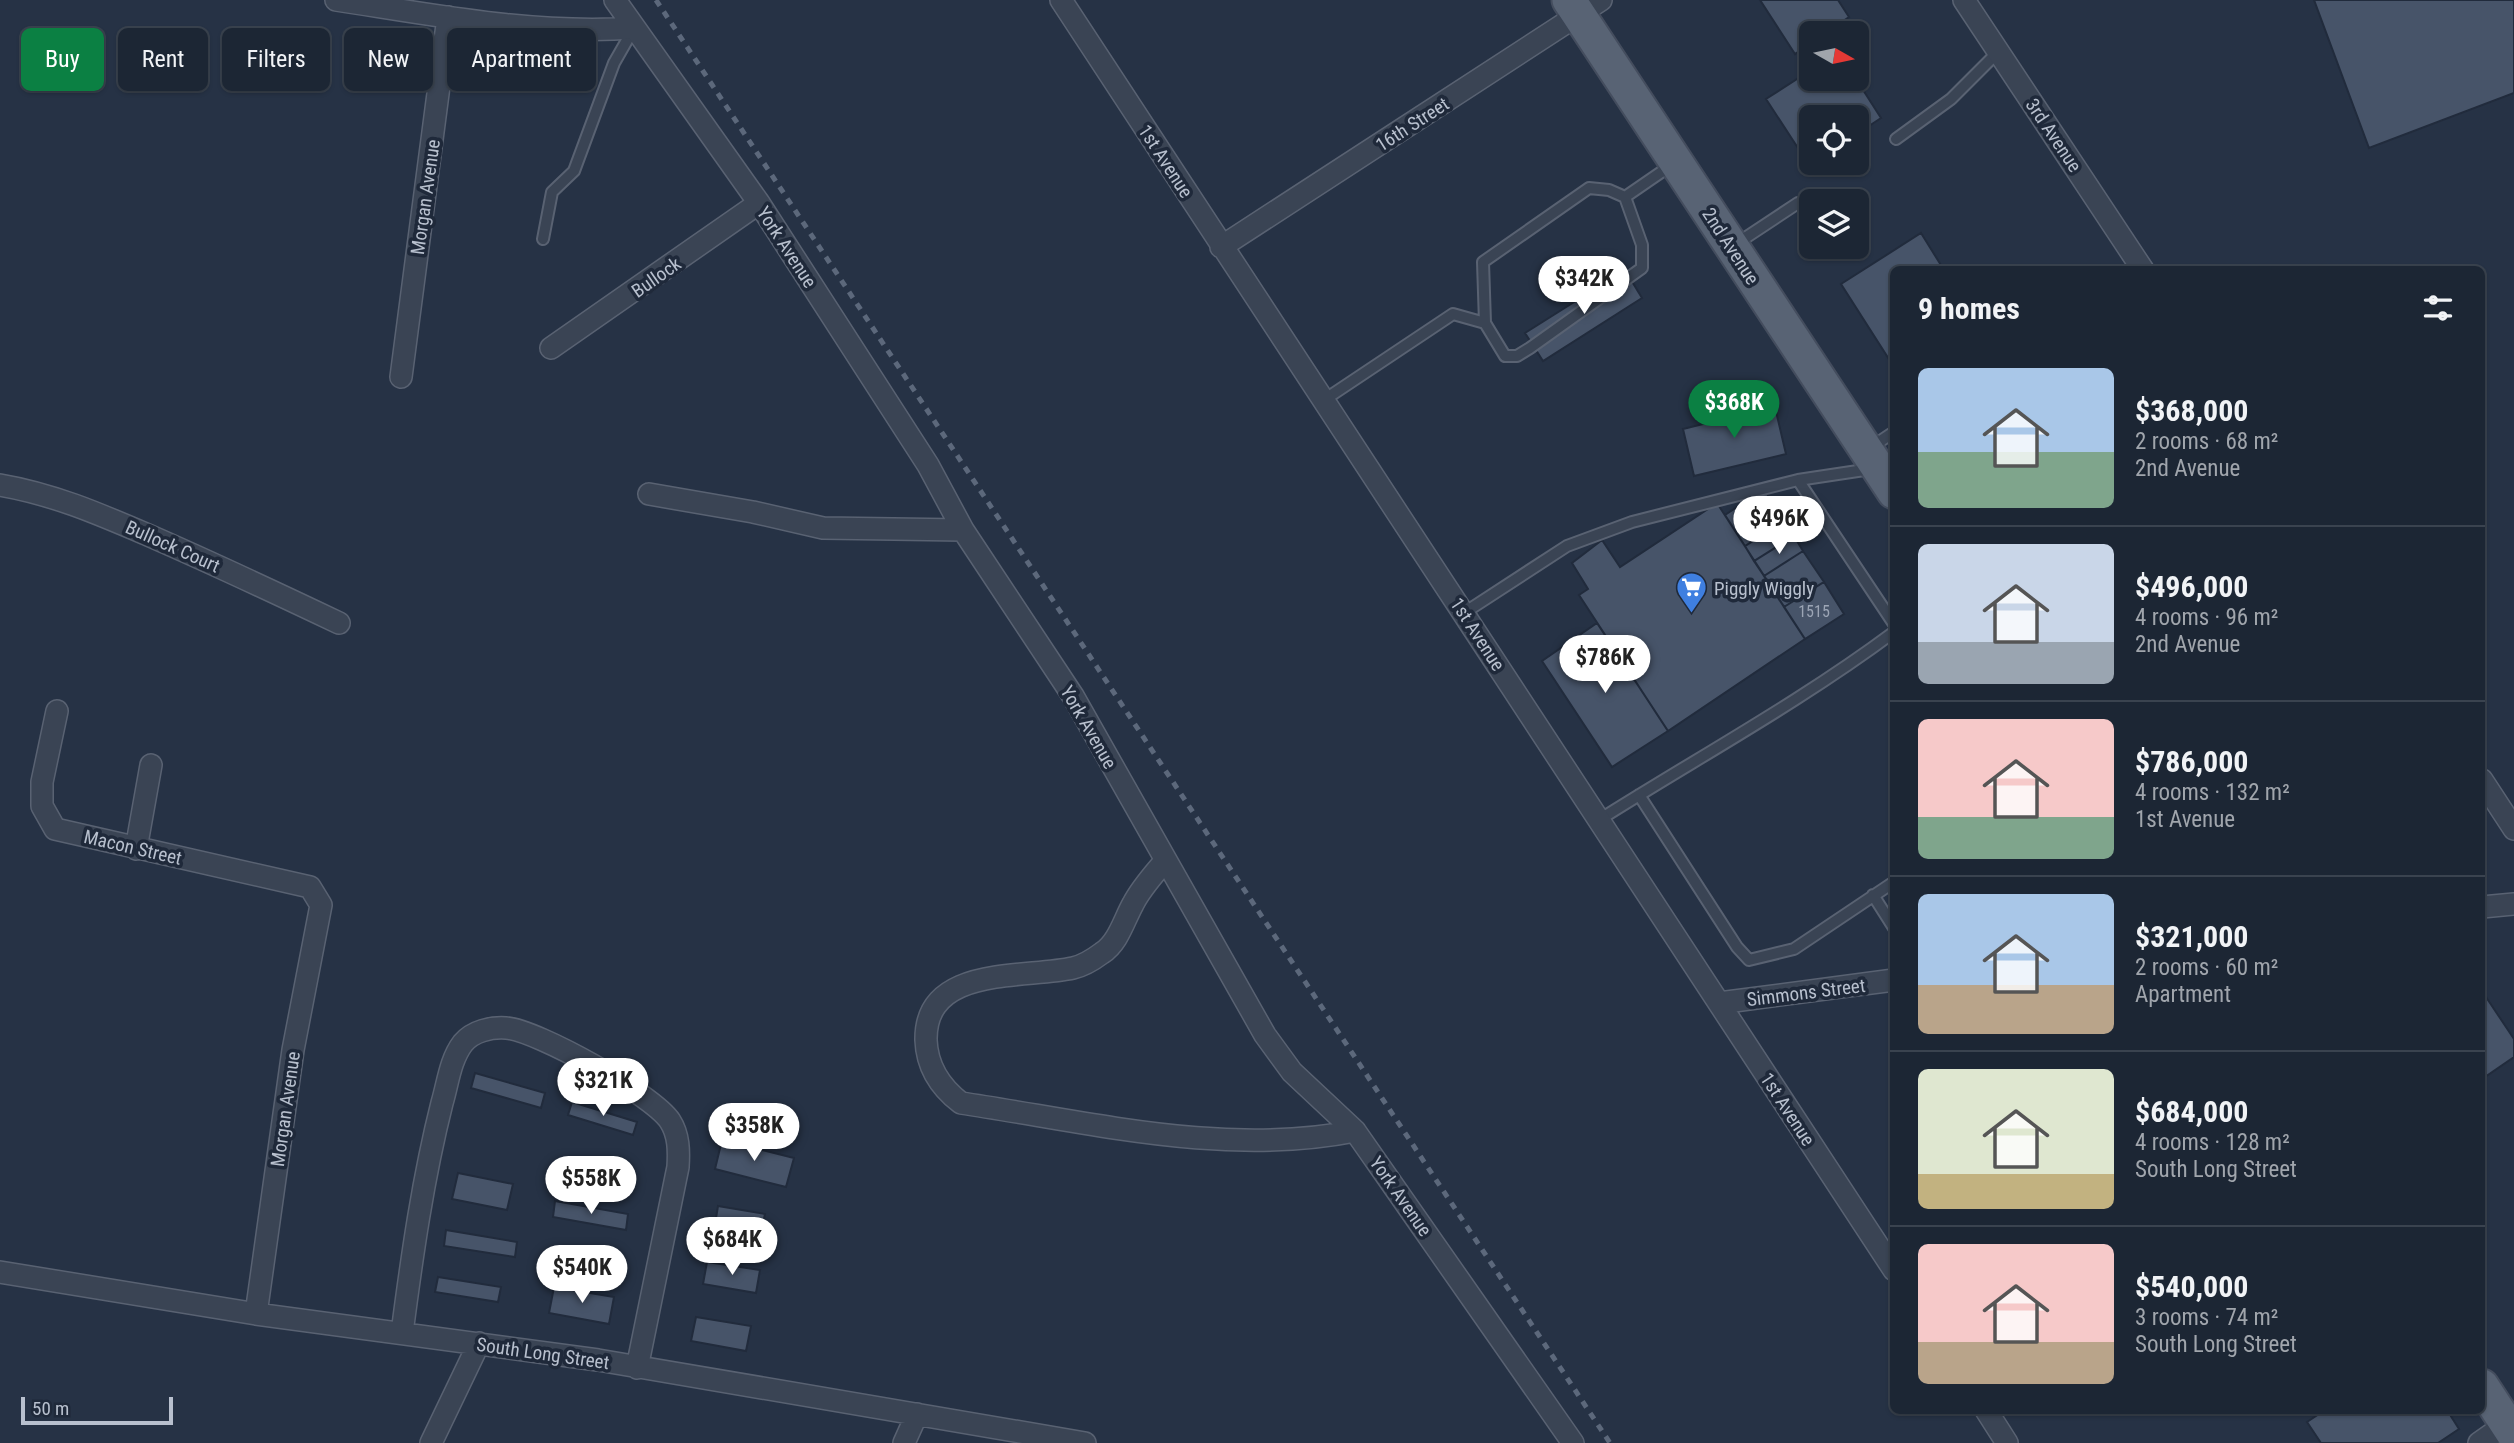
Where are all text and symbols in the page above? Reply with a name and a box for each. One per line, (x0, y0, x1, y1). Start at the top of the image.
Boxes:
north arrow (1799, 21, 1869, 91)
map controls (1799, 21, 1869, 259)
chip: Buy (21, 28, 104, 91)
chip: Rent (118, 28, 208, 91)
chip: Filters (222, 28, 330, 91)
chip: New (344, 28, 433, 91)
chip: Apartment (447, 28, 596, 91)
street label: 16th Street (1371, 92, 1453, 157)
street label: 3rd Avenue (2021, 94, 2087, 176)
button: locate (1799, 105, 1869, 175)
street label: 1st Avenue (1133, 120, 1198, 202)
street label: Morgan Avenue (406, 138, 445, 256)
button: layers (1799, 189, 1869, 259)
street label: York Avenue (752, 202, 821, 292)
street label: 2nd Avenue (1697, 203, 1764, 289)
street label: Bullock (627, 252, 686, 303)
pin: $342K (1535, 256, 1633, 316)
text: $342K (1554, 265, 1614, 292)
icon: filters (2419, 289, 2457, 327)
text: 9 homes (1918, 291, 2020, 326)
pin: $368K (1685, 380, 1783, 440)
text: $368K (1704, 389, 1764, 416)
text: $368,000 (2135, 393, 2248, 428)
icon: home (1974, 396, 2058, 480)
text: 2 rooms · 68 m² (2135, 428, 2278, 455)
text: 2nd Avenue (2135, 455, 2240, 482)
pin: $496K (1730, 496, 1828, 556)
text: $496K (1749, 505, 1809, 532)
street label: Bullock Court (122, 515, 224, 577)
text: $496,000 (2135, 569, 2248, 604)
supermarket icon: Piggly Wiggly (1674, 571, 1708, 615)
icon: home (1974, 572, 2058, 656)
place label: Piggly Wiggly (1714, 577, 1814, 600)
street label: 1st Avenue (1445, 593, 1510, 675)
house number: 1515 (1798, 602, 1830, 621)
text: 4 rooms · 96 m² (2135, 604, 2278, 631)
text: 2nd Avenue (2135, 631, 2240, 658)
pin: $786K (1556, 636, 1654, 695)
text: $786K (1575, 644, 1635, 671)
street label: York Avenue (1056, 682, 1122, 773)
text: $786,000 (2135, 744, 2248, 779)
icon: home (1974, 747, 2058, 831)
text: 4 rooms · 132 m² (2135, 779, 2290, 806)
text: 1st Avenue (2135, 806, 2235, 833)
street label: Macon Street (82, 825, 184, 870)
text: $321,000 (2135, 919, 2248, 954)
icon: home (1974, 922, 2058, 1006)
text: 2 rooms · 60 m² (2135, 954, 2278, 981)
street label: Simmons Street (1746, 974, 1867, 1011)
text: Apartment (2135, 981, 2231, 1008)
street label: Morgan Avenue (266, 1050, 305, 1168)
pin: $321K (554, 1058, 652, 1118)
text: $321K (573, 1067, 633, 1094)
street label: 1st Avenue (1755, 1068, 1820, 1150)
text: $684,000 (2135, 1094, 2248, 1129)
icon: home (1974, 1097, 2058, 1181)
pin: $358K (705, 1104, 803, 1163)
text: $358K (724, 1112, 784, 1139)
text: 4 rooms · 128 m² (2135, 1129, 2290, 1156)
street label: York Avenue (1365, 1152, 1437, 1241)
pin: $558K (542, 1156, 640, 1216)
text: South Long Street (2135, 1156, 2297, 1183)
text: $558K (561, 1165, 621, 1192)
pin: $684K (683, 1218, 781, 1277)
text: $684K (702, 1226, 762, 1253)
pin: $540K (533, 1246, 631, 1305)
text: $540K (552, 1254, 612, 1281)
text: $540,000 (2135, 1269, 2248, 1304)
icon: home (1974, 1272, 2058, 1356)
text: 3 rooms · 74 m² (2135, 1304, 2278, 1331)
text: South Long Street (2135, 1331, 2297, 1358)
street label: South Long Street (475, 1333, 611, 1374)
scale bar (21, 1394, 173, 1426)
text: 50 m (32, 1397, 69, 1420)

